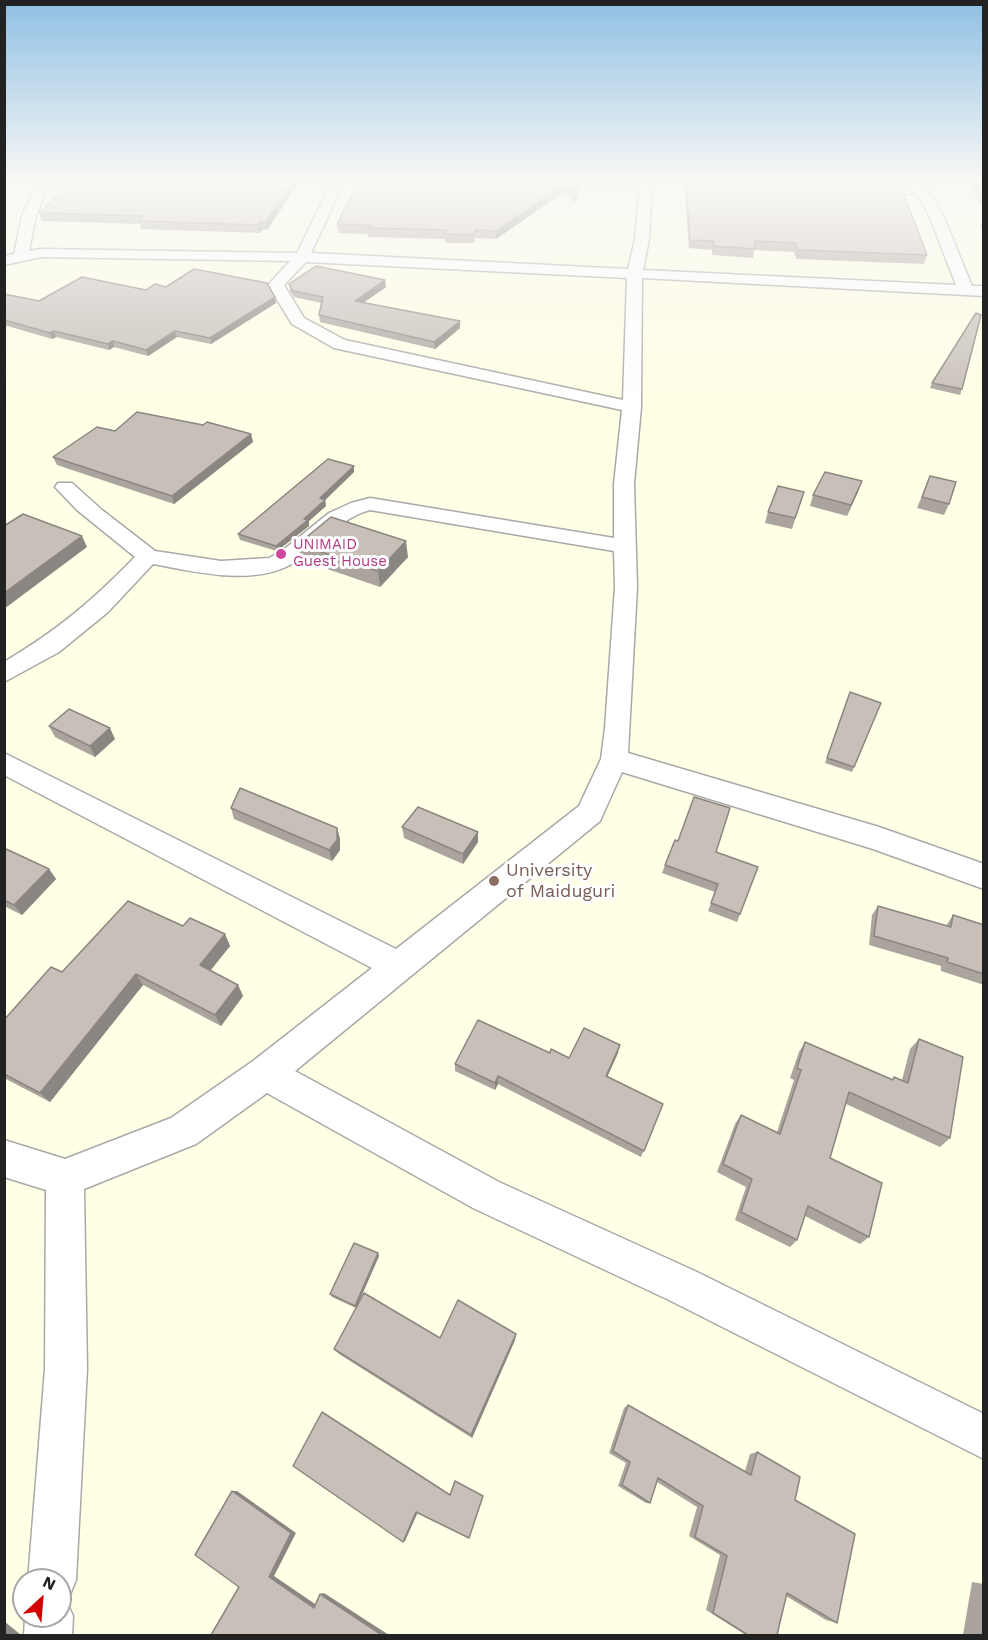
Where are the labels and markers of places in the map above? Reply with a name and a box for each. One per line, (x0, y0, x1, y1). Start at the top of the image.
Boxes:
place label: UNIMAID Guest House (293, 536, 387, 571)
marker: UNIMAID Guest House (274, 547, 288, 561)
place label: University of Maiduguri (506, 860, 615, 902)
marker: University of Maiduguri (487, 874, 501, 888)

